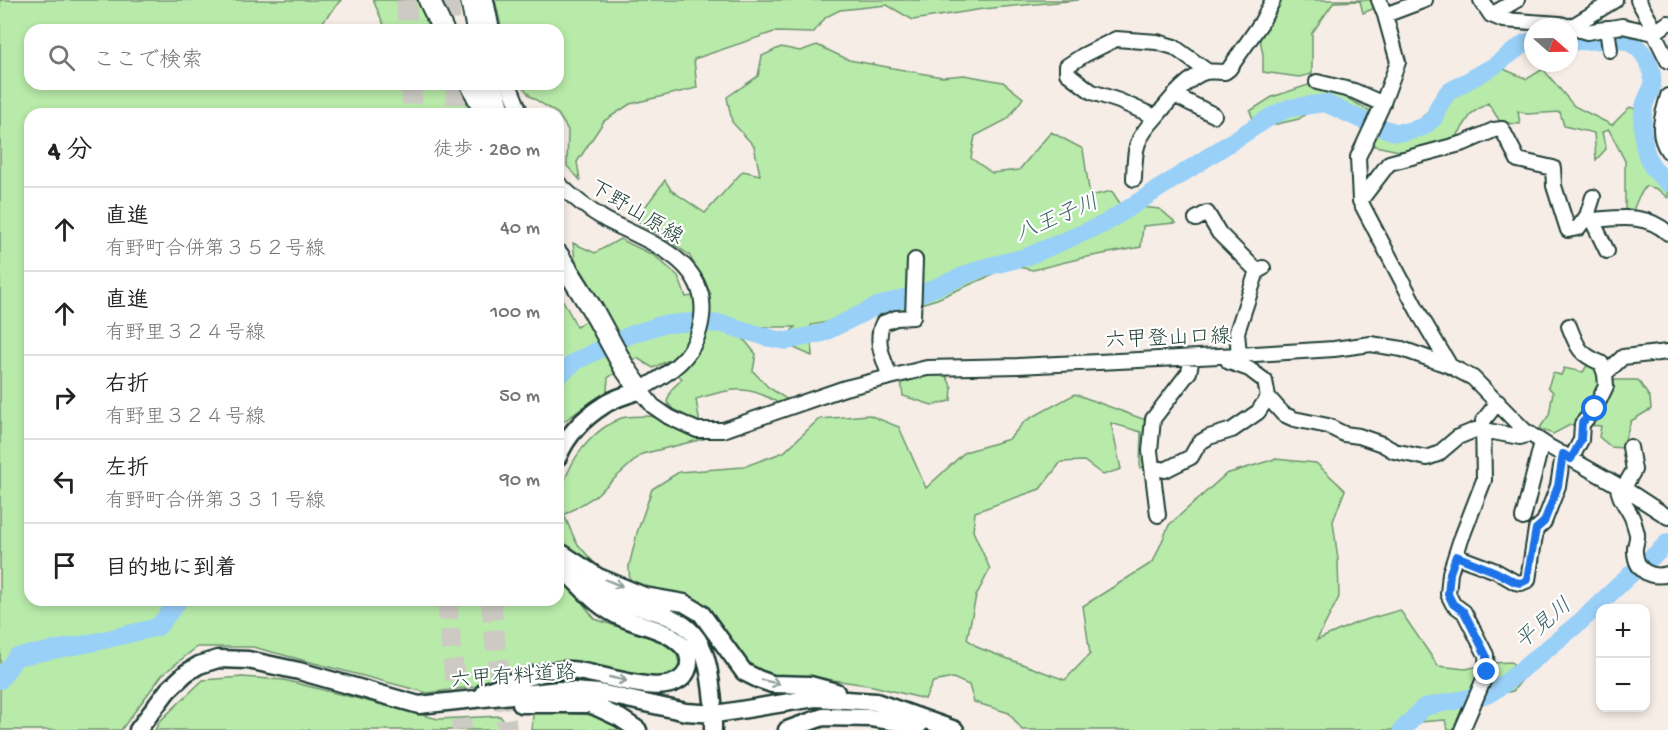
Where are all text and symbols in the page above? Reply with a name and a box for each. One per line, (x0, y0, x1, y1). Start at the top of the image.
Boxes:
north arrow (1524, 18, 1578, 72)
search box (24, 24, 564, 90)
icon: search (45, 41, 78, 74)
text: ここで検索 (93, 49, 203, 75)
text: 4 分 (48, 137, 92, 168)
text: 徒歩 · 280 m (433, 140, 540, 163)
street label: 下野山原線 (584, 175, 687, 252)
water label: 八王子川 (1012, 191, 1103, 249)
text: 直進 (105, 205, 149, 231)
icon: ahead (48, 213, 81, 246)
text: 40 m (500, 218, 540, 241)
text: 有野町合併第３５２号線 (105, 239, 325, 262)
text: 直進 (105, 289, 149, 315)
icon: ahead (48, 297, 81, 330)
text: 100 m (490, 302, 540, 325)
text: 有野里３２４号線 (105, 323, 265, 346)
street label: 六甲登山口線 (1105, 325, 1232, 355)
text: 右折 (105, 373, 149, 399)
icon: right (48, 381, 81, 414)
text: 50 m (499, 386, 540, 409)
route start (1581, 395, 1607, 421)
text: 有野里３２４号線 (105, 407, 265, 430)
text: 左折 (105, 457, 149, 483)
icon: left (48, 465, 81, 498)
text: 90 m (500, 470, 540, 493)
text: 有野町合併第３３１号線 (105, 491, 325, 514)
icon: arrive (48, 549, 81, 582)
text: 目的地に到着 (105, 557, 237, 583)
one-way arrow (604, 578, 622, 589)
water label: 平見川 (1511, 594, 1578, 656)
map controls (1596, 604, 1650, 712)
button: + (1596, 604, 1650, 658)
route end (1473, 658, 1499, 684)
button: − (1596, 658, 1650, 712)
street label: 六甲有料道路 (449, 660, 577, 695)
one-way arrow (609, 673, 628, 685)
one-way arrow (760, 677, 780, 688)

